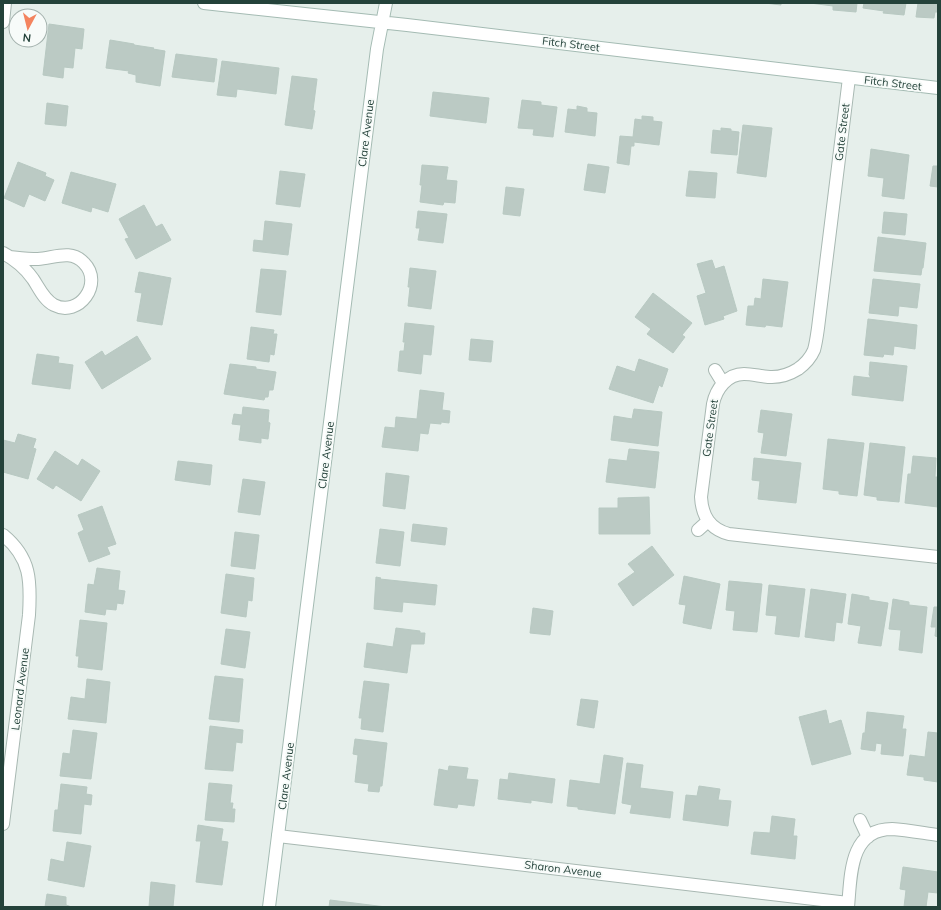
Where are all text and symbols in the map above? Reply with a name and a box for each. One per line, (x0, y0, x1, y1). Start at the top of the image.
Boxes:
north arrow (8, 8, 48, 48)
text: N (22, 30, 32, 45)
street label: Fitch Street (541, 34, 601, 54)
street label: Fitch Street (863, 73, 923, 93)
street label: Clare Avenue (355, 98, 377, 168)
street label: Gate Street (832, 102, 852, 161)
street label: Gate Street (699, 398, 721, 458)
street label: Clare Avenue (315, 420, 337, 490)
street label: Leonard Avenue (8, 647, 32, 731)
street label: Clare Avenue (275, 741, 297, 811)
street label: Sharon Avenue (524, 857, 602, 881)

